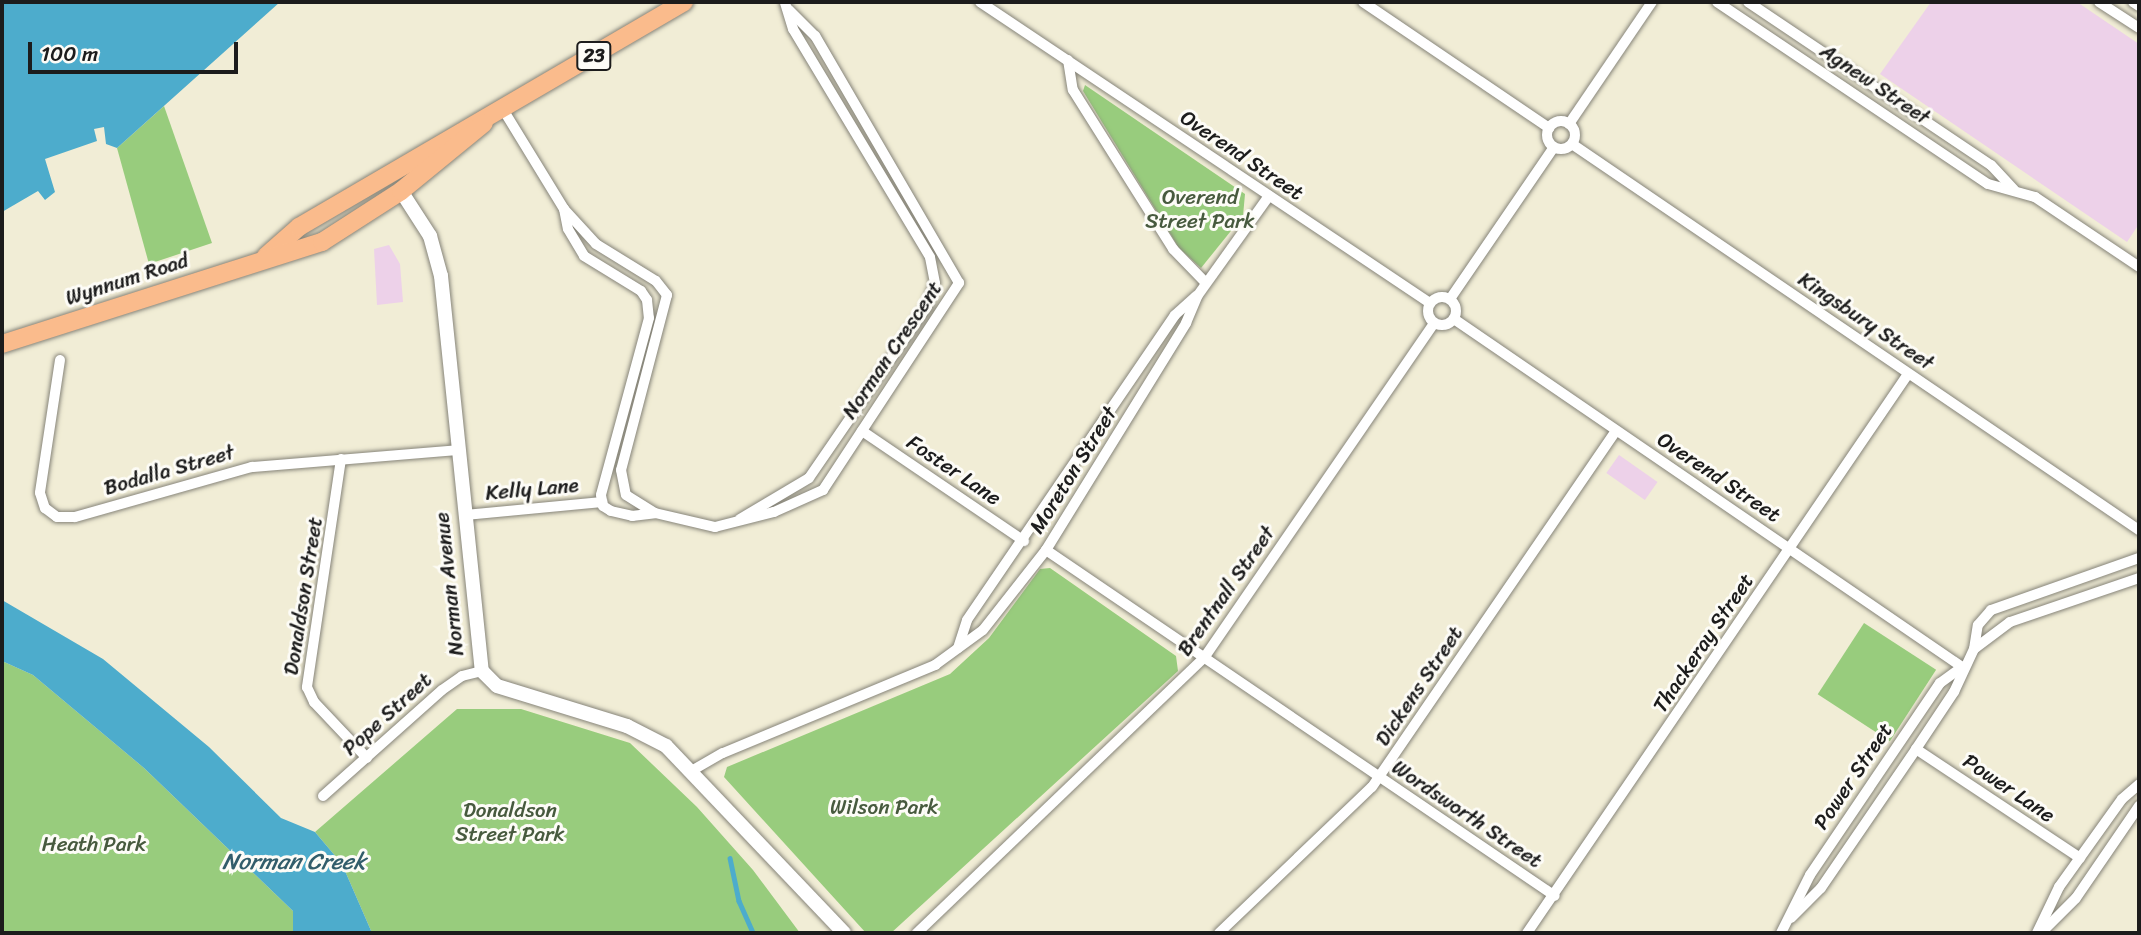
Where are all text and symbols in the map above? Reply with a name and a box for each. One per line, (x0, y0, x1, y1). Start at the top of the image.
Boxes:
scale bar (32, 28, 242, 72)
text: 100 m (41, 35, 98, 73)
street label: Agnew Street (1815, 38, 1935, 130)
road number: 23 (575, 40, 613, 72)
street label: Overend Street (1176, 105, 1308, 205)
park label: Overend Street Park (1145, 184, 1255, 234)
street label: Wynnum Road (62, 247, 192, 311)
street label: Kingsbury Street (1794, 266, 1938, 376)
street label: Norman Crescent (836, 276, 948, 424)
street label: Moreton Street (1024, 402, 1122, 538)
street label: Overend Street (1653, 427, 1785, 527)
street label: Foster Lane (902, 429, 1006, 511)
street label: Bodalla Street (101, 439, 237, 501)
street label: Kelly Lane (484, 472, 580, 506)
street label: Norman Avenue (429, 511, 469, 657)
street label: Donaldson Street (278, 515, 328, 677)
street label: Brentnall Street (1172, 521, 1280, 661)
street label: Thackeray Street (1647, 569, 1759, 717)
street label: Dickens Street (1370, 622, 1468, 750)
street label: Pope Street (337, 667, 437, 761)
street label: Power Street (1808, 718, 1898, 834)
street label: Power Lane (1958, 748, 2060, 828)
street label: Wordsworth Street (1387, 755, 1547, 873)
park label: Wilson Park (830, 794, 938, 820)
park label: Donaldson Street Park (455, 797, 565, 847)
park label: Heath Park (42, 831, 146, 857)
water label: Norman Creek (222, 848, 366, 876)

